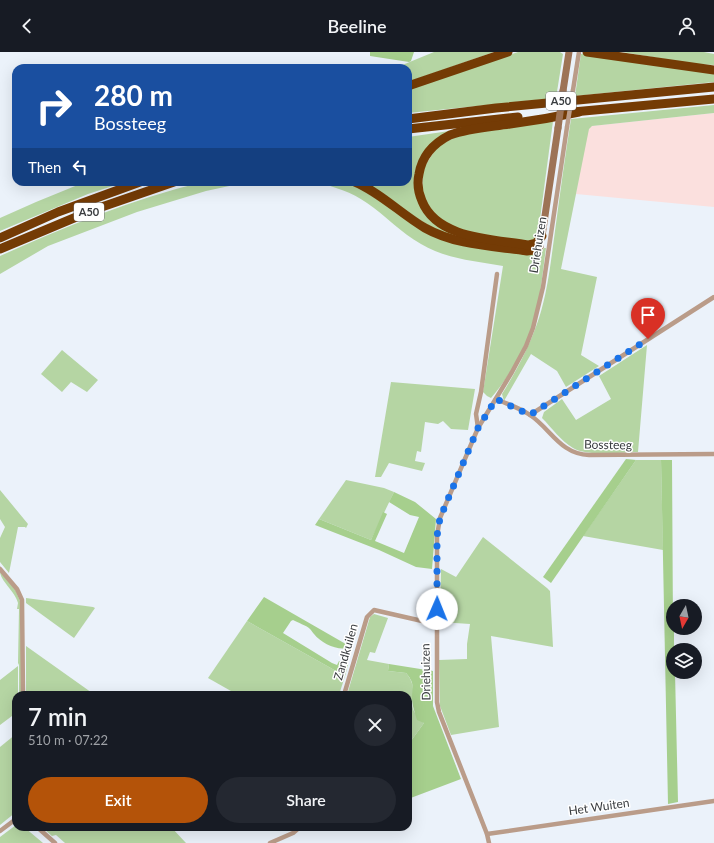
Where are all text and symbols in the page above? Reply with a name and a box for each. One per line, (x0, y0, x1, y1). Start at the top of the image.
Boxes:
icon: back (16, 15, 38, 37)
text: Beeline (327, 15, 387, 37)
icon: person (676, 15, 698, 37)
text: 280 m (94, 78, 173, 112)
icon: right (28, 80, 80, 132)
road number: A50 (546, 92, 576, 110)
text: Bossteeg (94, 112, 166, 134)
icon: left (69, 156, 91, 178)
text: Then (28, 158, 61, 176)
road number: A50 (74, 203, 104, 221)
street label: Driehuizen (526, 215, 549, 274)
pin (631, 298, 665, 339)
icon: arrive (637, 304, 659, 326)
street label: Bossteeg (584, 437, 632, 452)
position arrow (416, 588, 458, 630)
north arrow (666, 599, 702, 635)
map controls (666, 599, 702, 679)
street label: Zandkuilen (330, 622, 361, 682)
street label: Driehuizen (418, 643, 433, 701)
button: layers (666, 643, 702, 679)
text: 7 min (28, 702, 87, 731)
button: close (354, 704, 396, 746)
text: 510 m · 07:22 (28, 732, 108, 748)
button: Exit (28, 777, 208, 823)
button: Share (216, 777, 396, 823)
street label: Het Wuiten (568, 795, 630, 818)

